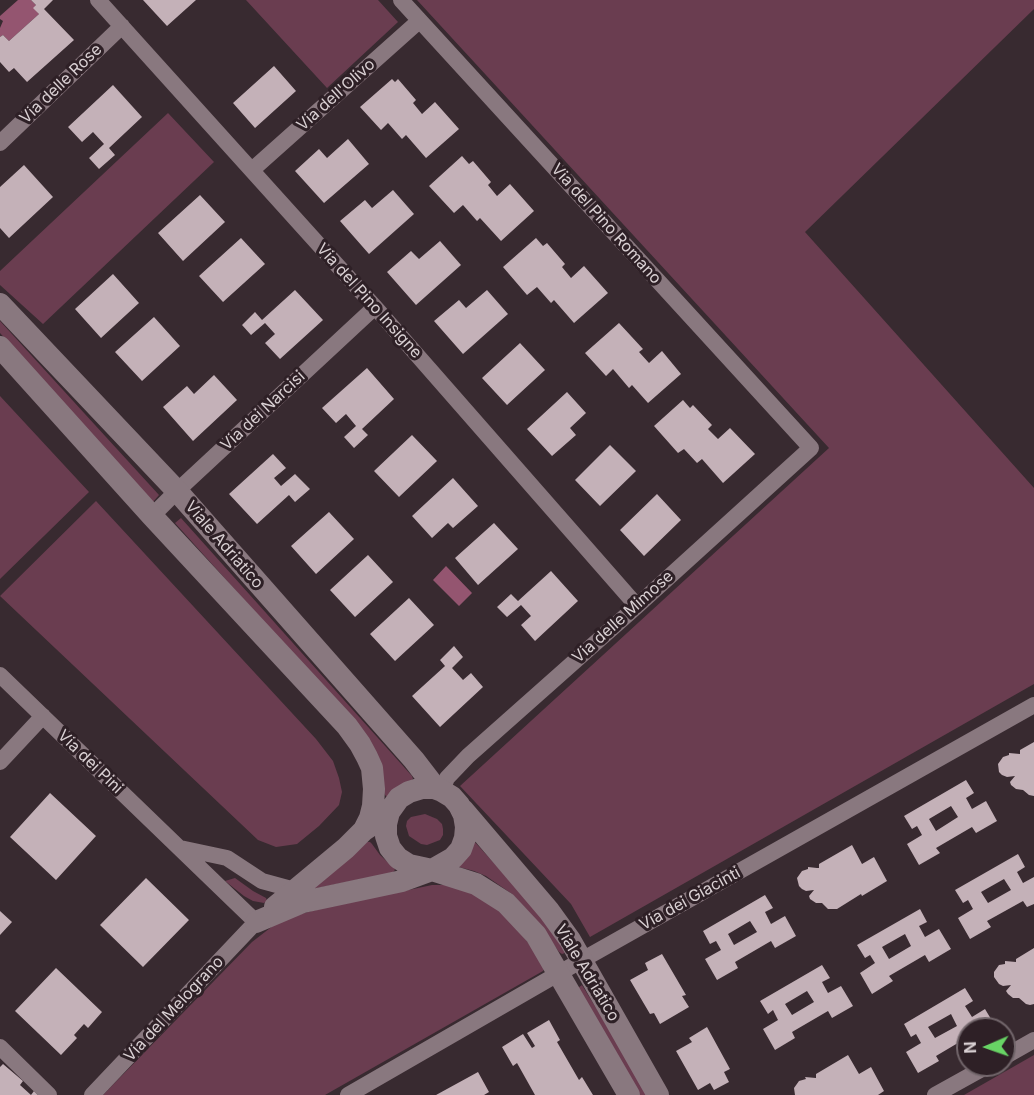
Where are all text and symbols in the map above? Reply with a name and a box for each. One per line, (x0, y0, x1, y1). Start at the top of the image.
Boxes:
street label: Via delle Rose (16, 40, 106, 128)
street label: Via dell'Olivo (293, 55, 379, 135)
street label: Via del Pino Romano (547, 160, 665, 288)
street label: Via del Pino Insigne (312, 240, 426, 362)
street label: Via dei Narcisi (217, 367, 309, 455)
street label: Viale Adriatico (181, 497, 267, 593)
street label: Via delle Mimose (569, 567, 677, 667)
street label: Via dei Pini (53, 726, 127, 798)
street label: Via dei Giacinti (636, 863, 744, 935)
street label: Viale Adriatico (551, 921, 623, 1025)
street label: Via del Melograno (120, 952, 228, 1066)
north arrow (956, 1017, 1016, 1077)
text: N (960, 1041, 980, 1054)

